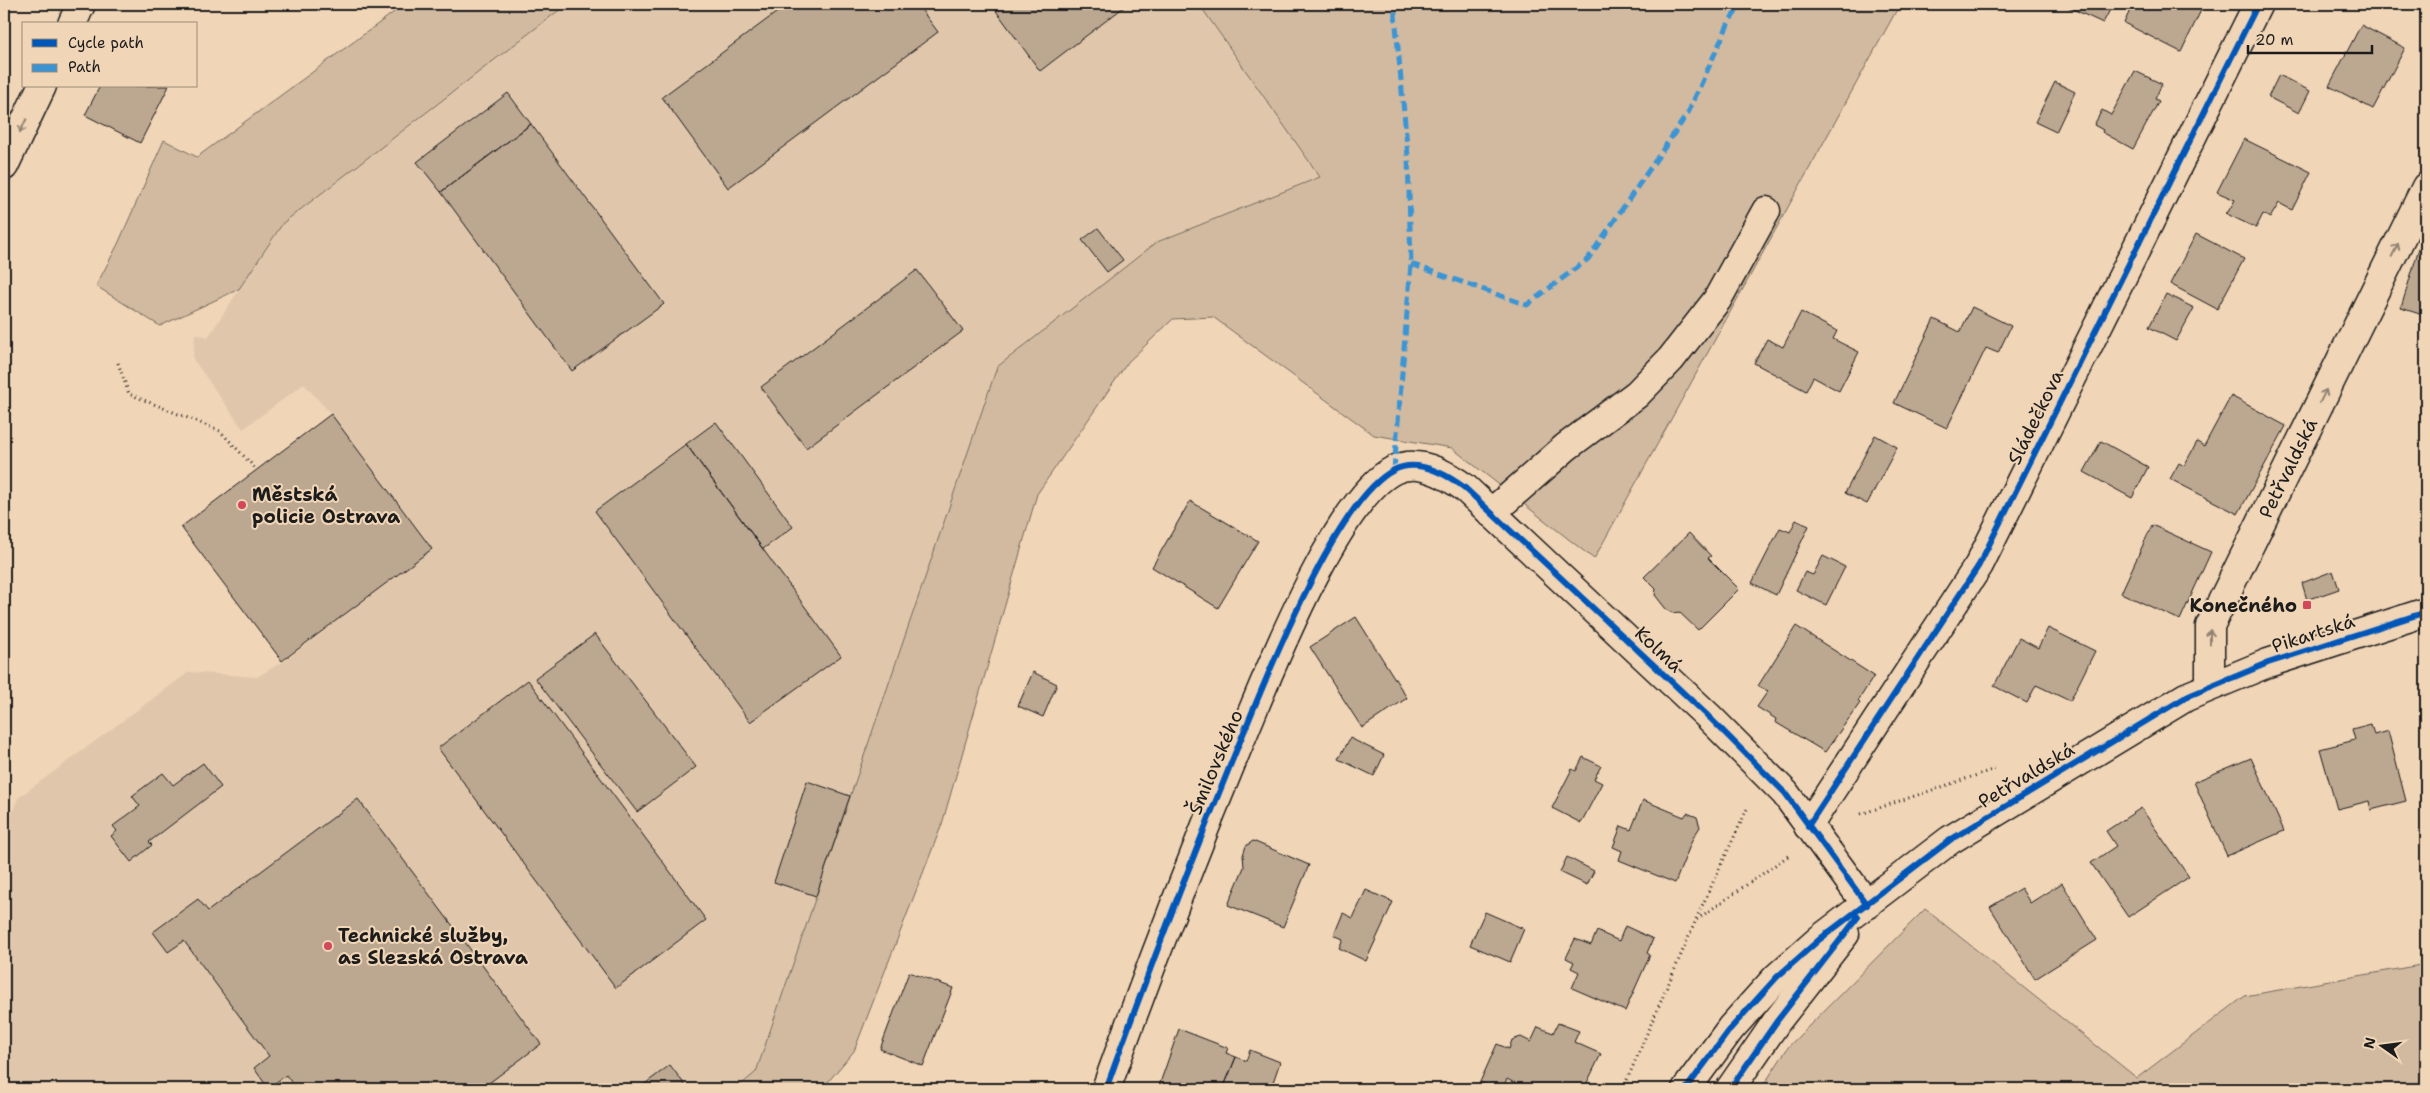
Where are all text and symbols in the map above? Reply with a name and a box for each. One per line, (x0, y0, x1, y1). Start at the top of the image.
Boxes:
legend (22, 22, 198, 88)
scale bar (2248, 22, 2371, 54)
text: 20 m (2255, 30, 2294, 50)
text: Cycle path (68, 33, 144, 53)
text: Path (68, 57, 101, 77)
one-way arrow (18, 118, 27, 133)
one-way arrow (2391, 243, 2400, 258)
street label: Sládečkova (2002, 366, 2069, 469)
one-way arrow (2319, 389, 2328, 404)
street label: Petřvaldská (2253, 414, 2323, 522)
place label: Městská policie Ostrava (252, 482, 400, 529)
marker: Městská policie Ostrava (236, 499, 248, 511)
place label: Konečného (2189, 593, 2297, 618)
marker: Konečného (2301, 599, 2313, 611)
street label: Pikartská (2268, 608, 2358, 659)
street label: Kolmá (1629, 621, 1688, 678)
one-way arrow (2205, 629, 2215, 646)
street label: Šmilovského (1181, 706, 1249, 818)
street label: Petřvaldská (1974, 737, 2079, 814)
place label: Technické služby, as Slezská Ostrava (338, 923, 528, 970)
marker: Technické služby, as Slezská Ostrava (322, 940, 334, 952)
north arrow (2358, 1020, 2408, 1070)
text: N (2359, 1035, 2379, 1050)

